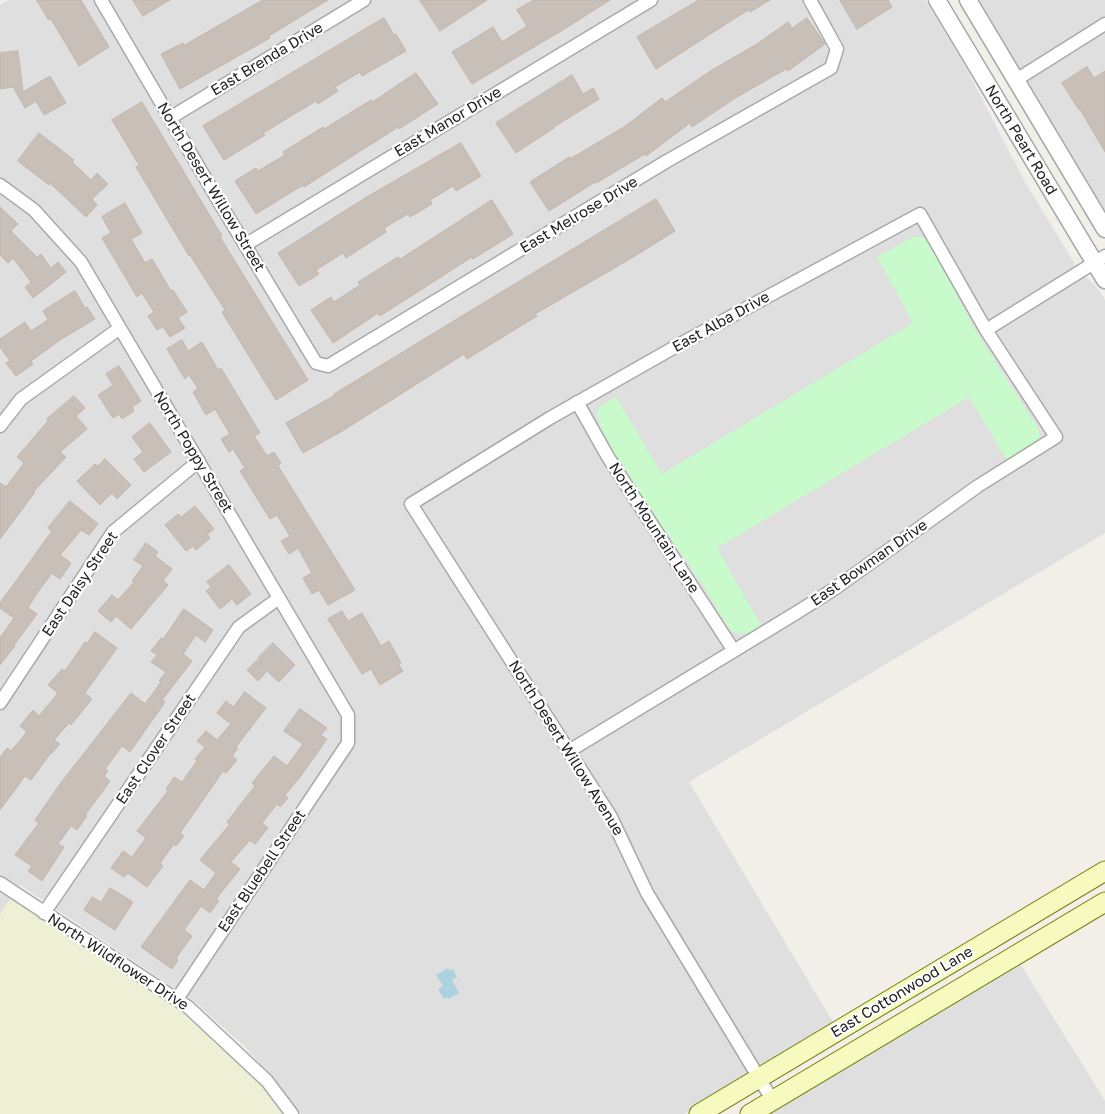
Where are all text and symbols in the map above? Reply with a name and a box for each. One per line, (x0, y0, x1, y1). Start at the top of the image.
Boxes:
street label: East Brenda Drive (208, 18, 326, 100)
street label: North Peart Road (981, 82, 1061, 198)
street label: East Manor Drive (391, 83, 505, 161)
street label: North Desert Willow Street (153, 99, 269, 275)
street label: East Melrose Drive (517, 173, 641, 257)
street label: East Alba Drive (669, 288, 773, 356)
street label: North Poppy Street (150, 388, 236, 516)
street label: North Mountain Lane (605, 459, 703, 597)
street label: East Bowman Drive (807, 516, 931, 610)
street label: East Daisy Street (38, 528, 122, 640)
street label: North Desert Willow Avenue (505, 657, 627, 839)
street label: East Clover Street (112, 690, 200, 808)
street label: East Bluebell Street (214, 806, 310, 936)
street label: North Wildflower Drive (44, 910, 192, 1014)
street label: East Cottonwood Lane (828, 942, 976, 1042)

